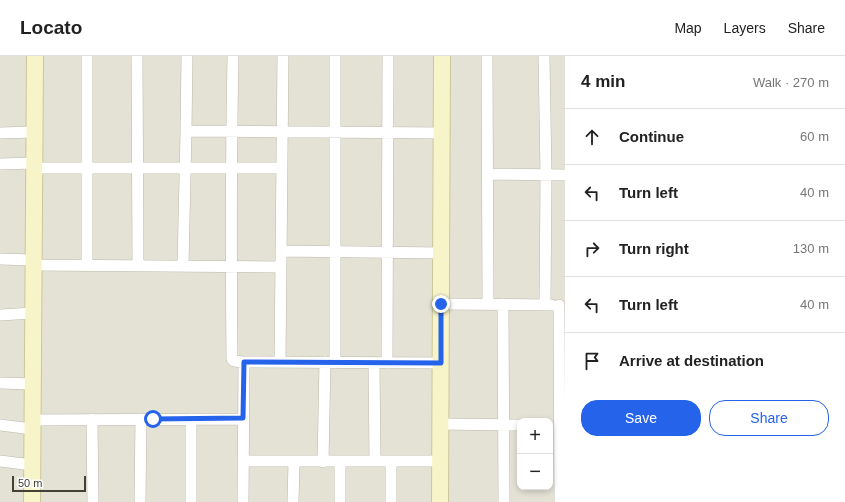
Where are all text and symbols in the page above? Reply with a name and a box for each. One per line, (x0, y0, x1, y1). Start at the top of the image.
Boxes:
text: Locato (20, 17, 82, 38)
text: Map (674, 20, 702, 36)
text: Layers (724, 20, 766, 36)
text: Share (788, 20, 825, 36)
text: 4 min (581, 72, 625, 91)
text: Walk · 270 m (753, 75, 829, 90)
icon: ahead (581, 126, 603, 148)
text: Continue (619, 128, 684, 145)
text: 60 m (800, 129, 829, 144)
icon: left (581, 182, 603, 204)
text: Turn left (619, 184, 678, 201)
text: 40 m (800, 185, 829, 200)
icon: right (581, 238, 603, 260)
text: Turn right (619, 240, 689, 257)
text: 130 m (793, 241, 829, 256)
icon: left (581, 294, 603, 316)
route end (432, 295, 450, 313)
text: Turn left (619, 296, 678, 313)
text: 40 m (800, 297, 829, 312)
icon: arrive (581, 350, 603, 372)
text: Arrive at destination (619, 352, 764, 369)
button: Save (581, 400, 701, 436)
button: Share (709, 400, 829, 436)
route start (144, 410, 162, 428)
map controls (517, 418, 553, 490)
button: + (517, 418, 553, 454)
button: − (517, 454, 553, 490)
scale bar (12, 474, 86, 493)
text: 50 m (18, 477, 42, 489)

